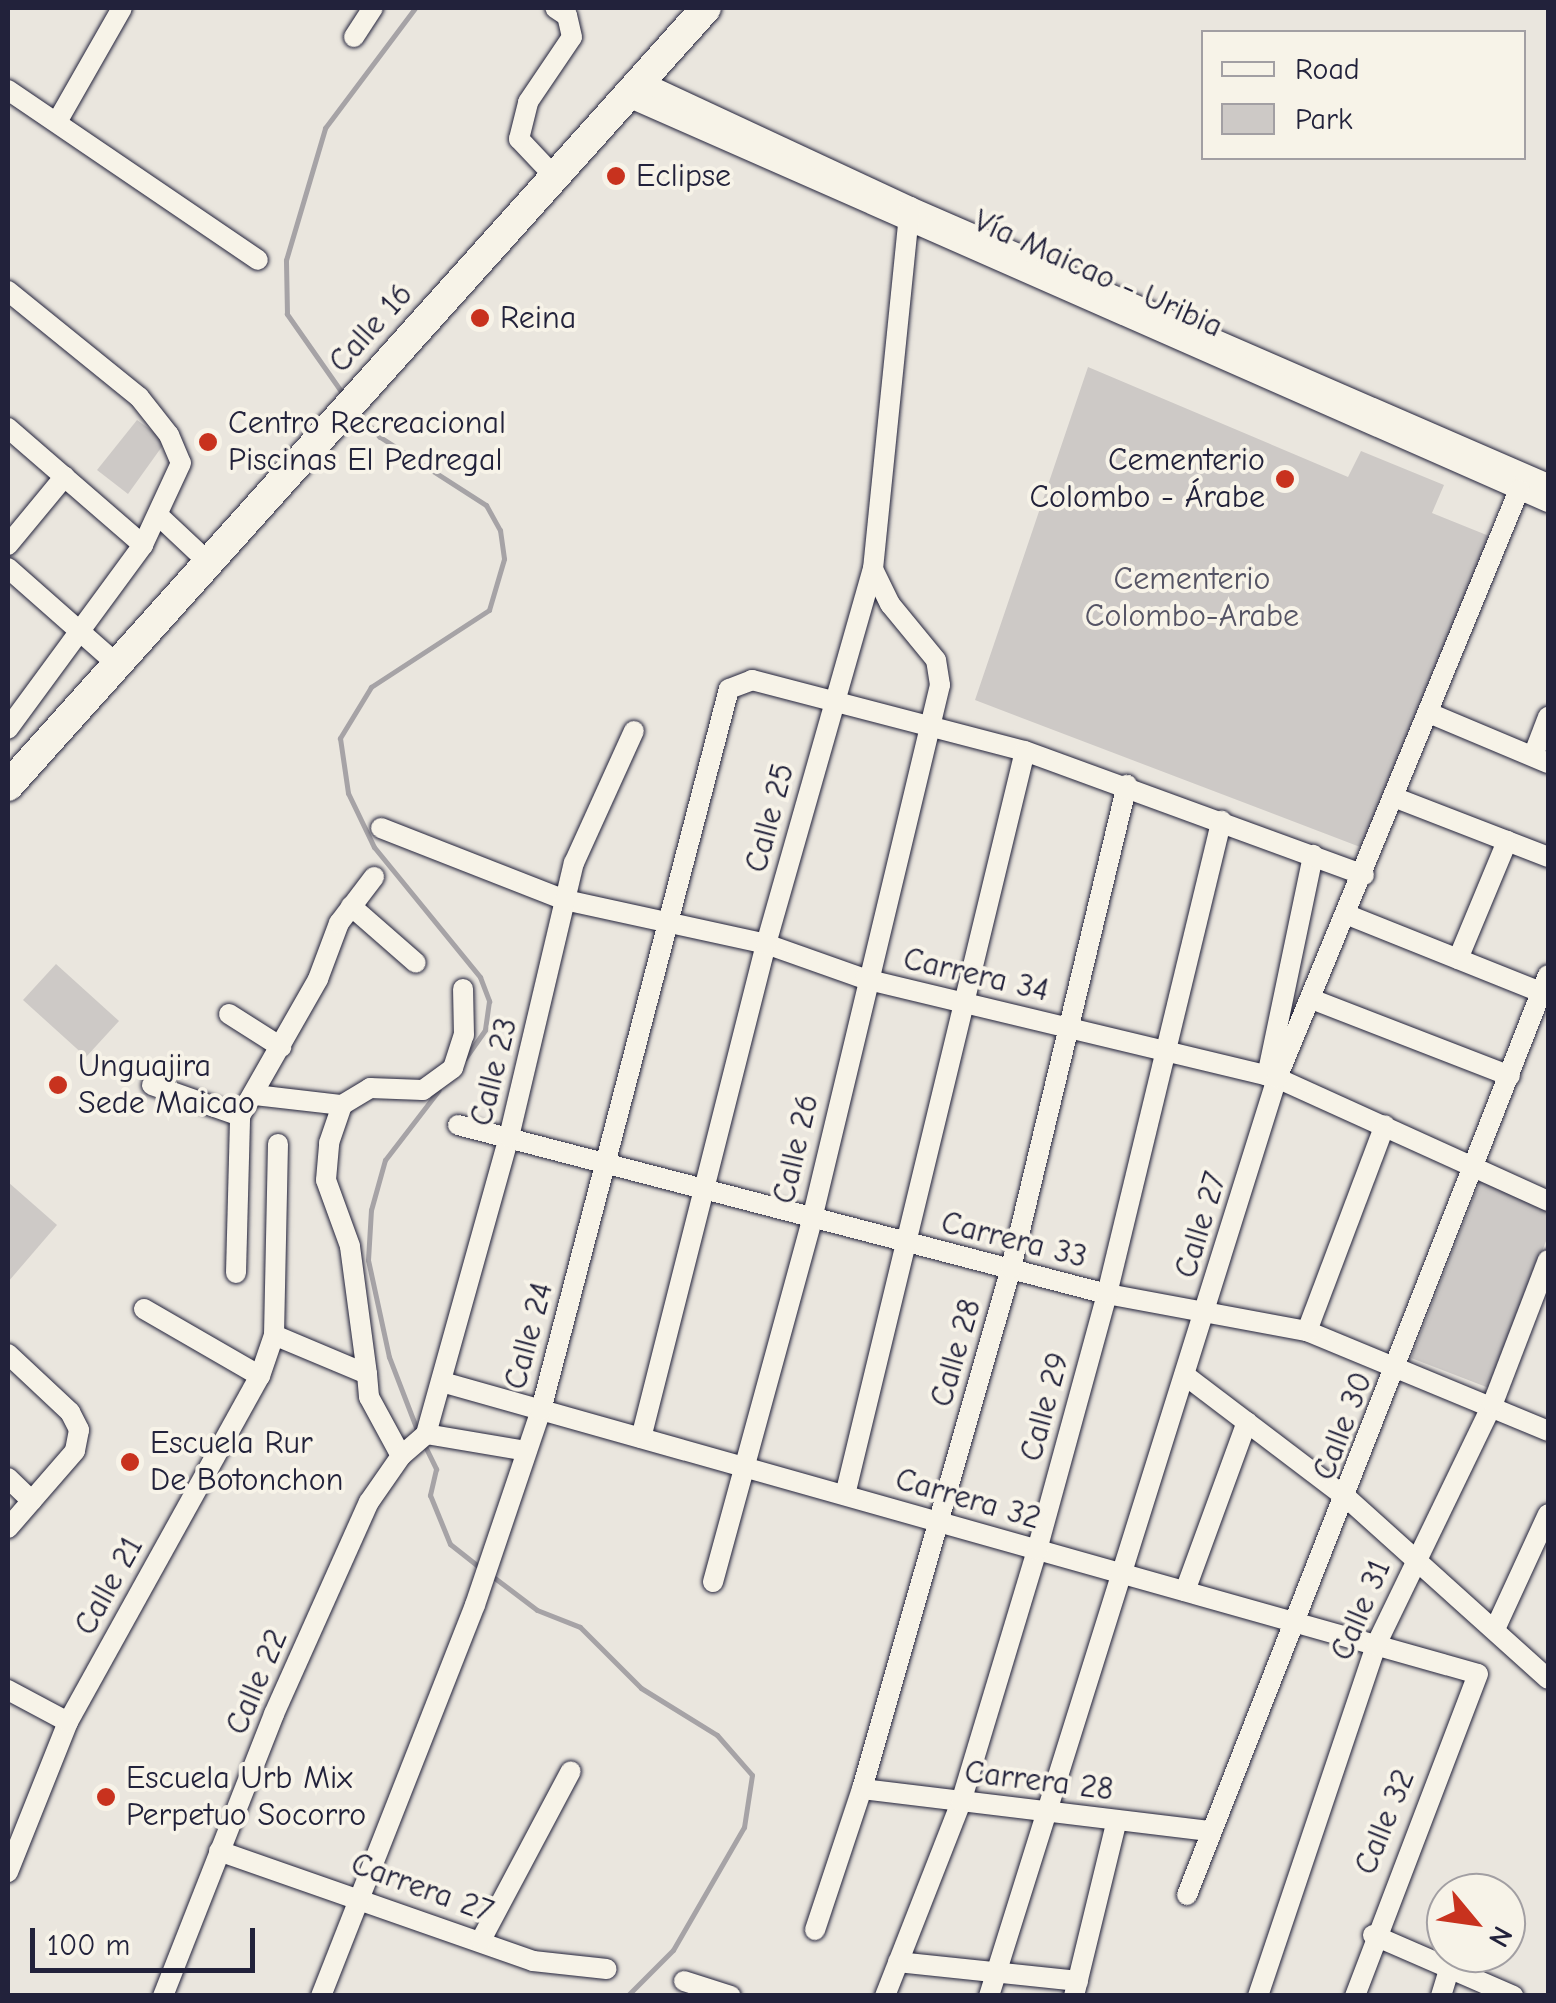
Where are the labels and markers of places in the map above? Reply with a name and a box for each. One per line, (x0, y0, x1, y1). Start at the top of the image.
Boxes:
place label: Eclipse (636, 157, 731, 195)
marker: Eclipse (605, 165, 627, 187)
place label: Reina (500, 299, 576, 337)
marker: Reina (469, 307, 491, 329)
place label: Centro Recreacional Piscinas El Pedregal (228, 405, 506, 480)
marker: Centro Recreacional Piscinas El Pedregal (197, 431, 219, 453)
place label: Cementerio Colombo - Árabe (1029, 442, 1265, 517)
marker: Cementerio Colombo - Árabe (1274, 468, 1296, 490)
place label: Unguajira Sede Maicao (78, 1048, 255, 1123)
marker: Unguajira Sede Maicao (47, 1074, 69, 1096)
place label: Escuela Rur De Botonchon (150, 1425, 343, 1500)
marker: Escuela Rur De Botonchon (119, 1451, 141, 1473)
place label: Escuela Urb Mix Perpetuo Socorro (126, 1760, 366, 1835)
marker: Escuela Urb Mix Perpetuo Socorro (95, 1786, 117, 1808)

